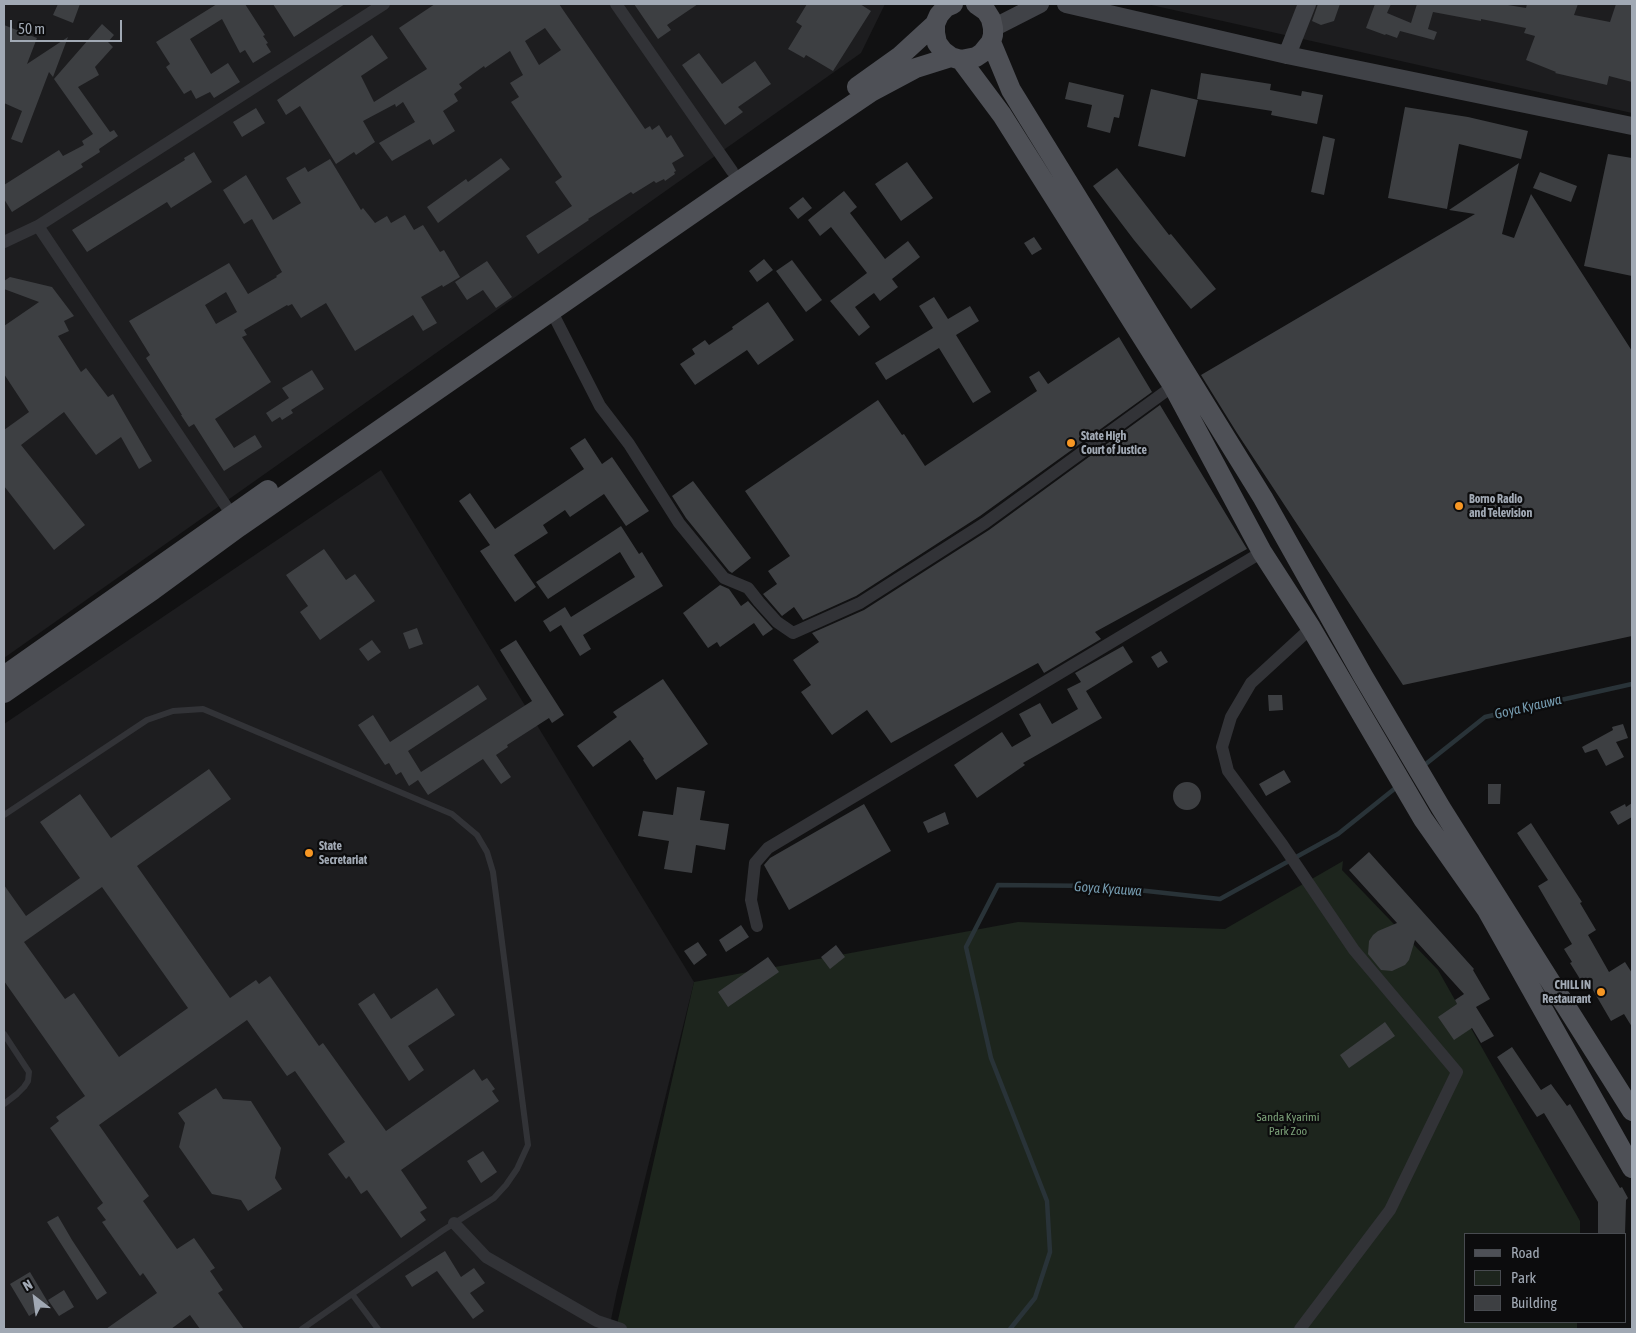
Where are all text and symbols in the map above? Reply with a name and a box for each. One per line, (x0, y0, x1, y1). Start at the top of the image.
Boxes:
scale bar (12, 10, 125, 42)
text: 50 m (18, 20, 45, 37)
place label: State High Court of Justice (1081, 429, 1147, 457)
marker: State High Court of Justice (1065, 437, 1077, 449)
place label: Borno Radio and Television (1469, 492, 1532, 520)
marker: Borno Radio and Television (1453, 500, 1465, 512)
water label: Goya Kyauwa (1493, 691, 1563, 723)
place label: State Secretariat (319, 839, 367, 867)
marker: State Secretariat (303, 847, 315, 859)
water label: Goya Kyauwa (1074, 878, 1142, 900)
place label: CHILL IN Restaurant (1542, 978, 1591, 1006)
marker: CHILL IN Restaurant (1595, 986, 1607, 998)
park label: Sanda Kyarimi Park Zoo (1257, 1110, 1319, 1138)
legend (1464, 1233, 1626, 1323)
text: Road (1511, 1244, 1540, 1261)
text: Park (1511, 1269, 1536, 1286)
north arrow (10, 1273, 60, 1323)
text: N (20, 1276, 35, 1294)
text: Building (1511, 1294, 1557, 1311)

